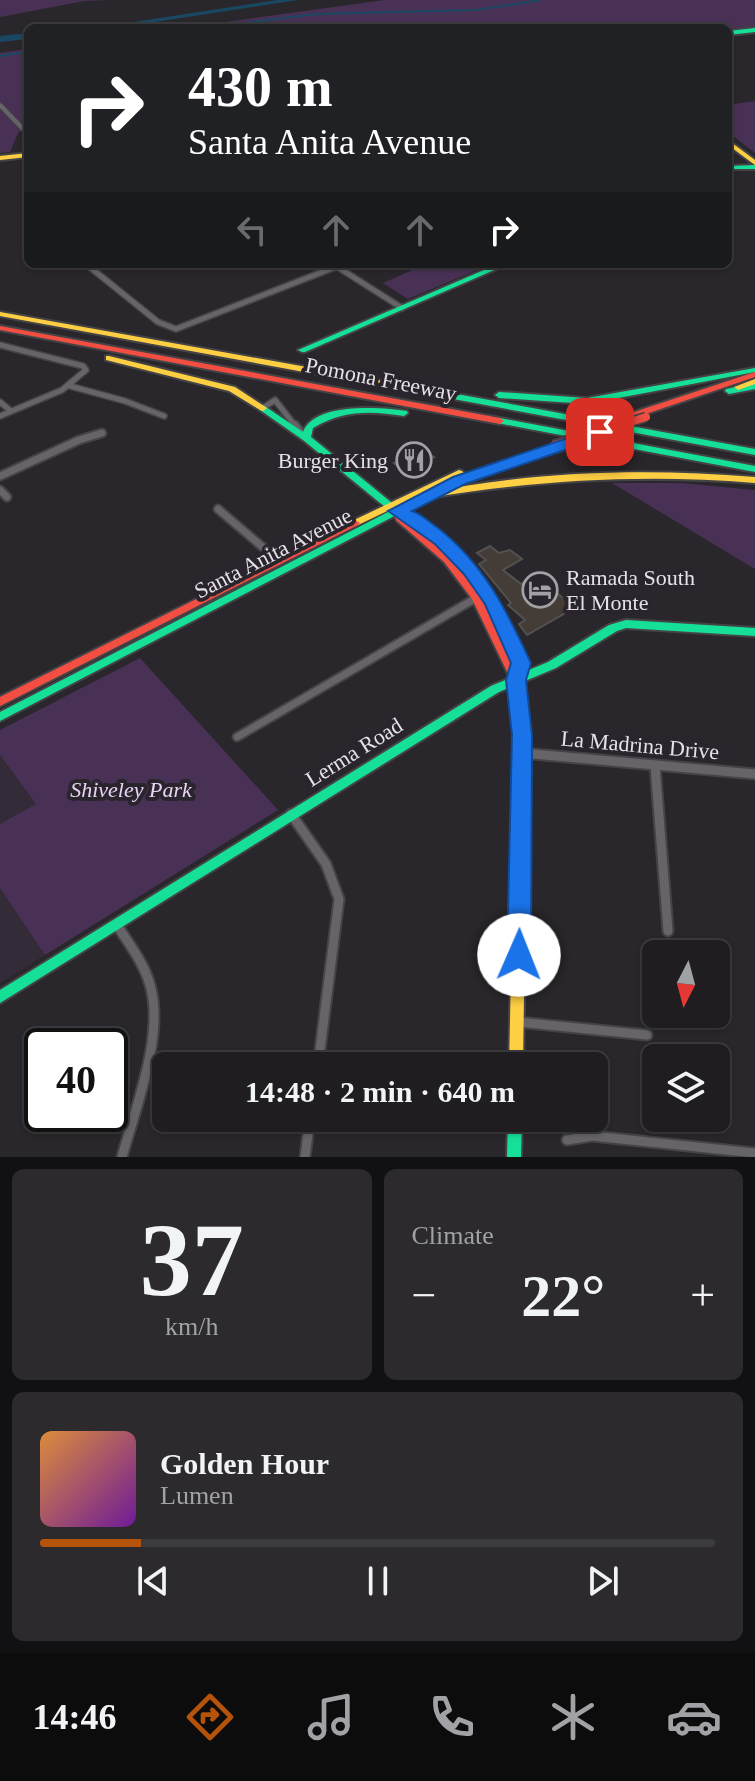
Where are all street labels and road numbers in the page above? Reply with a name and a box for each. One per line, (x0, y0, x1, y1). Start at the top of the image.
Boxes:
street label: Pomona Freeway (303, 352, 459, 406)
street label: Santa Anita Avenue (190, 503, 356, 603)
street label: Lerma Road (301, 712, 407, 792)
street label: La Madrina Drive (560, 726, 720, 764)

